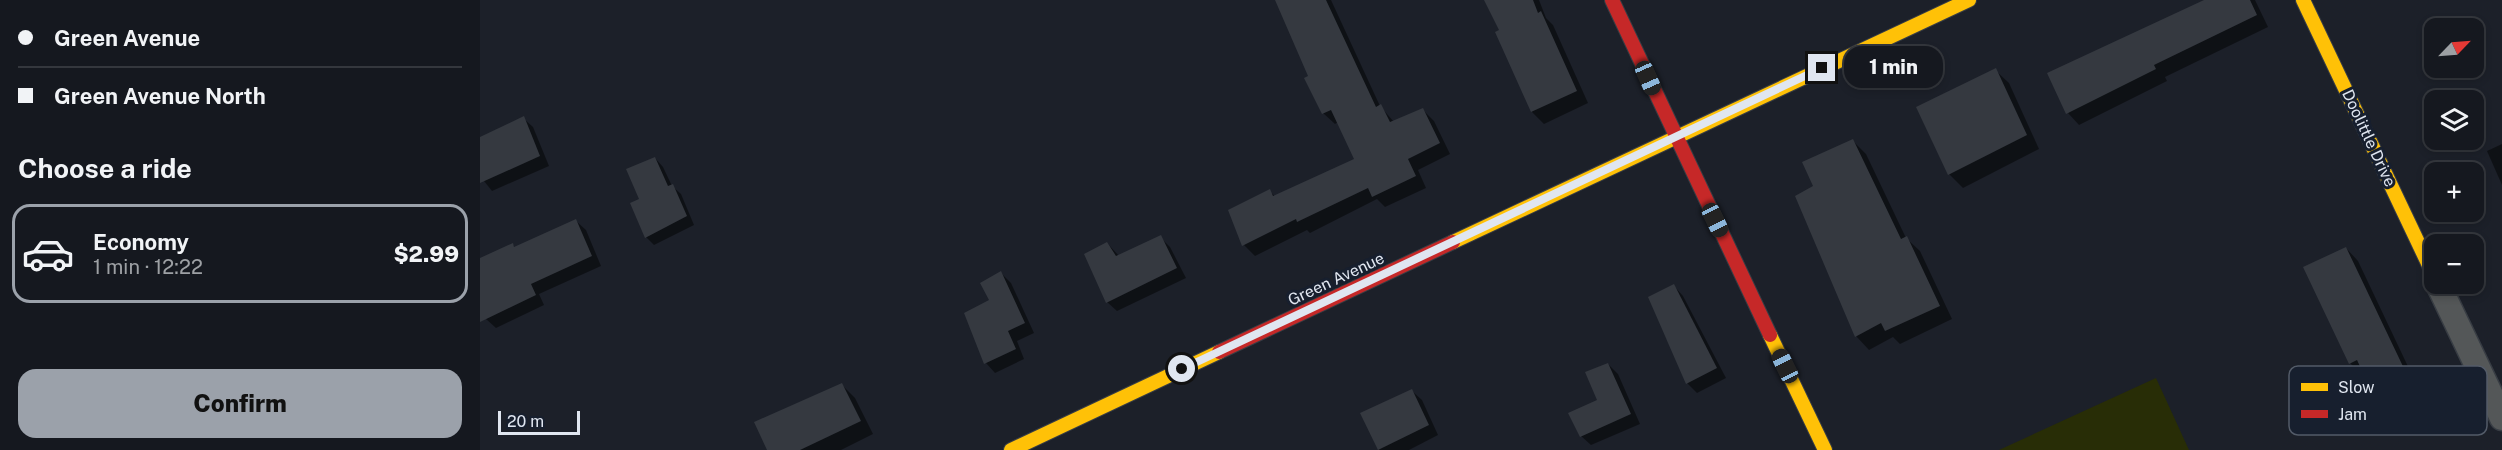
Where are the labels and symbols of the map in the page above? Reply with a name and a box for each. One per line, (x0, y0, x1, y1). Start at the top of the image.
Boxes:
north arrow (2424, 18, 2484, 78)
callout: 1 min (1843, 47, 1942, 89)
route end (1808, 54, 1835, 81)
car (1632, 58, 1664, 98)
street label: Doolittle Drive (2338, 86, 2400, 190)
car (1699, 200, 1731, 240)
street label: Green Avenue (1285, 248, 1387, 310)
car (1769, 346, 1801, 386)
route start (1168, 355, 1195, 382)
legend (2289, 366, 2487, 435)
text: Slow (2338, 378, 2375, 397)
text: Jam (2338, 405, 2367, 424)
scale bar (498, 408, 580, 436)

